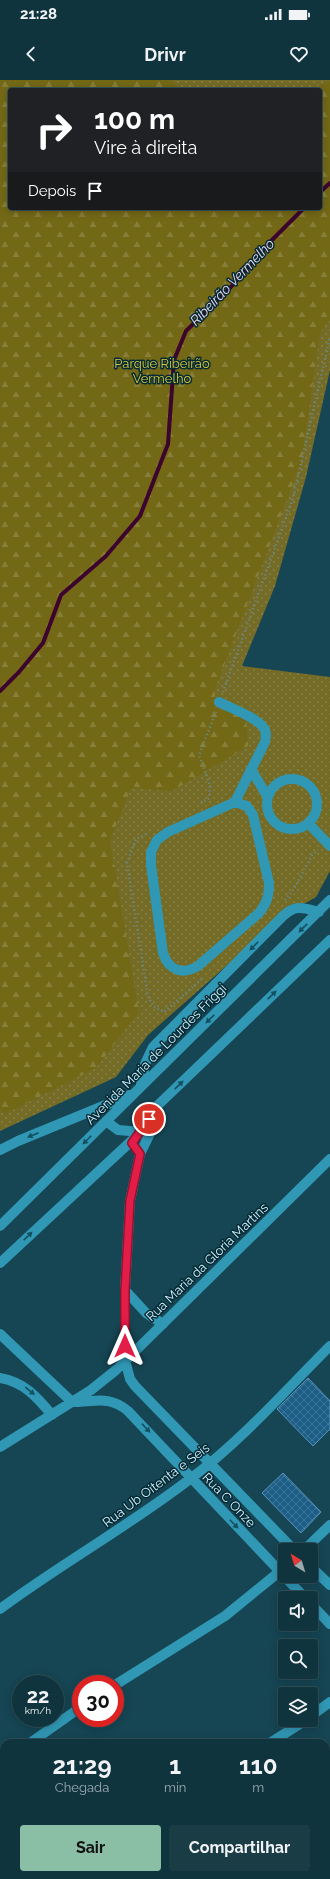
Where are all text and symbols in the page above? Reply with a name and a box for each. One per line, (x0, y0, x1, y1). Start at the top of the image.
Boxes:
text: 21:28 (20, 5, 57, 23)
icon: back (20, 43, 42, 65)
icon: heart (288, 43, 310, 65)
text: Drivr (144, 44, 186, 65)
text: 100 m (94, 103, 175, 136)
icon: right (28, 104, 80, 156)
text: Vire à direita (94, 137, 197, 158)
icon: arrive (84, 180, 106, 202)
text: Depois (28, 182, 76, 200)
water label: Ribeirão Vermelho (187, 235, 277, 329)
park label: Parque Ribeirão Vermelho (114, 356, 210, 386)
one-way arrow (298, 923, 308, 933)
one-way arrow (249, 941, 259, 951)
street label: Avenida Maria de Lourdes Friggi (82, 980, 230, 1128)
one-way arrow (267, 990, 277, 1000)
one-way arrow (205, 1014, 215, 1023)
one-way arrow (174, 1080, 184, 1090)
pin (132, 1102, 166, 1136)
icon: arrive (138, 1108, 160, 1130)
one-way arrow (27, 1132, 38, 1138)
one-way arrow (82, 1135, 92, 1145)
street label: Rua Maria da Gloria Martins (143, 1200, 271, 1324)
one-way arrow (23, 1231, 33, 1241)
position arrow (104, 1325, 146, 1367)
one-way arrow (24, 1387, 35, 1396)
one-way arrow (141, 1423, 151, 1433)
street label: Rua Ub Oitenta e Seis (100, 1440, 212, 1530)
street label: Rua C Onze (199, 1470, 259, 1531)
one-way arrow (229, 1519, 239, 1529)
north arrow (278, 1543, 318, 1583)
map controls (278, 1543, 318, 1727)
button: sound (278, 1591, 318, 1631)
button: search (278, 1639, 318, 1679)
speed limit sign: 30 (72, 1675, 124, 1727)
text: 22 (27, 1684, 49, 1708)
button: layers (278, 1687, 318, 1727)
text: km/h (25, 1705, 51, 1716)
text: 21:29 (53, 1751, 112, 1780)
text: 1 (169, 1751, 181, 1780)
text: 110 (239, 1751, 277, 1780)
text: Chegada (55, 1780, 109, 1795)
text: min (164, 1780, 186, 1795)
text: m (252, 1780, 264, 1795)
button: Sair (20, 1825, 161, 1871)
button: Compartilhar (169, 1825, 310, 1871)

